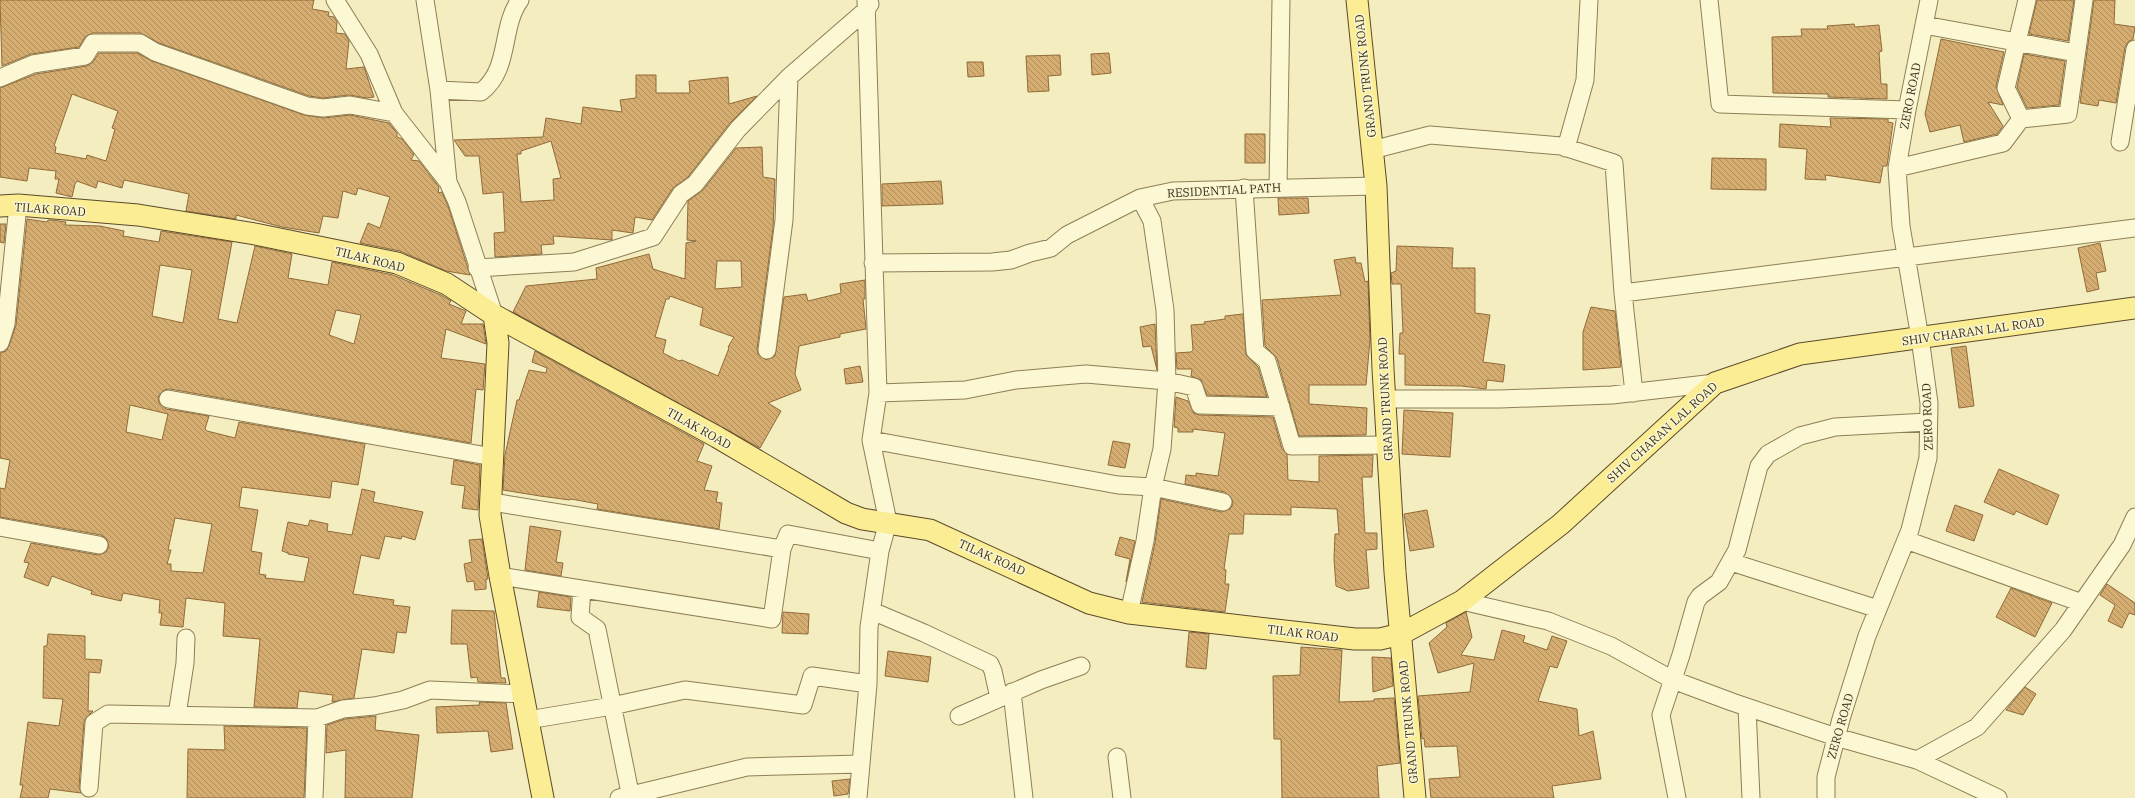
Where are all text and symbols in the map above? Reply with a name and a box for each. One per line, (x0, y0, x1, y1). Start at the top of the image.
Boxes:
street label: GRAND TRUNK ROAD (1351, 14, 1379, 138)
street label: ZERO ROAD (1896, 61, 1924, 131)
street label: RESIDENTIAL PATH (1166, 180, 1282, 200)
street label: TILAK ROAD (14, 199, 86, 219)
street label: TILAK ROAD (333, 243, 407, 275)
street label: SHIV CHARAN LAL ROAD (1901, 314, 2045, 348)
street label: GRAND TRUNK ROAD (1374, 337, 1396, 461)
street label: SHIV CHARAN LAL ROAD (1604, 378, 1720, 486)
street label: ZERO ROAD (1918, 383, 1936, 451)
street label: TILAK ROAD (664, 404, 734, 452)
street label: TILAK ROAD (956, 536, 1028, 578)
street label: TILAK ROAD (1267, 621, 1339, 645)
street label: GRAND TRUNK ROAD (1395, 660, 1421, 784)
street label: ZERO ROAD (1823, 691, 1857, 761)

